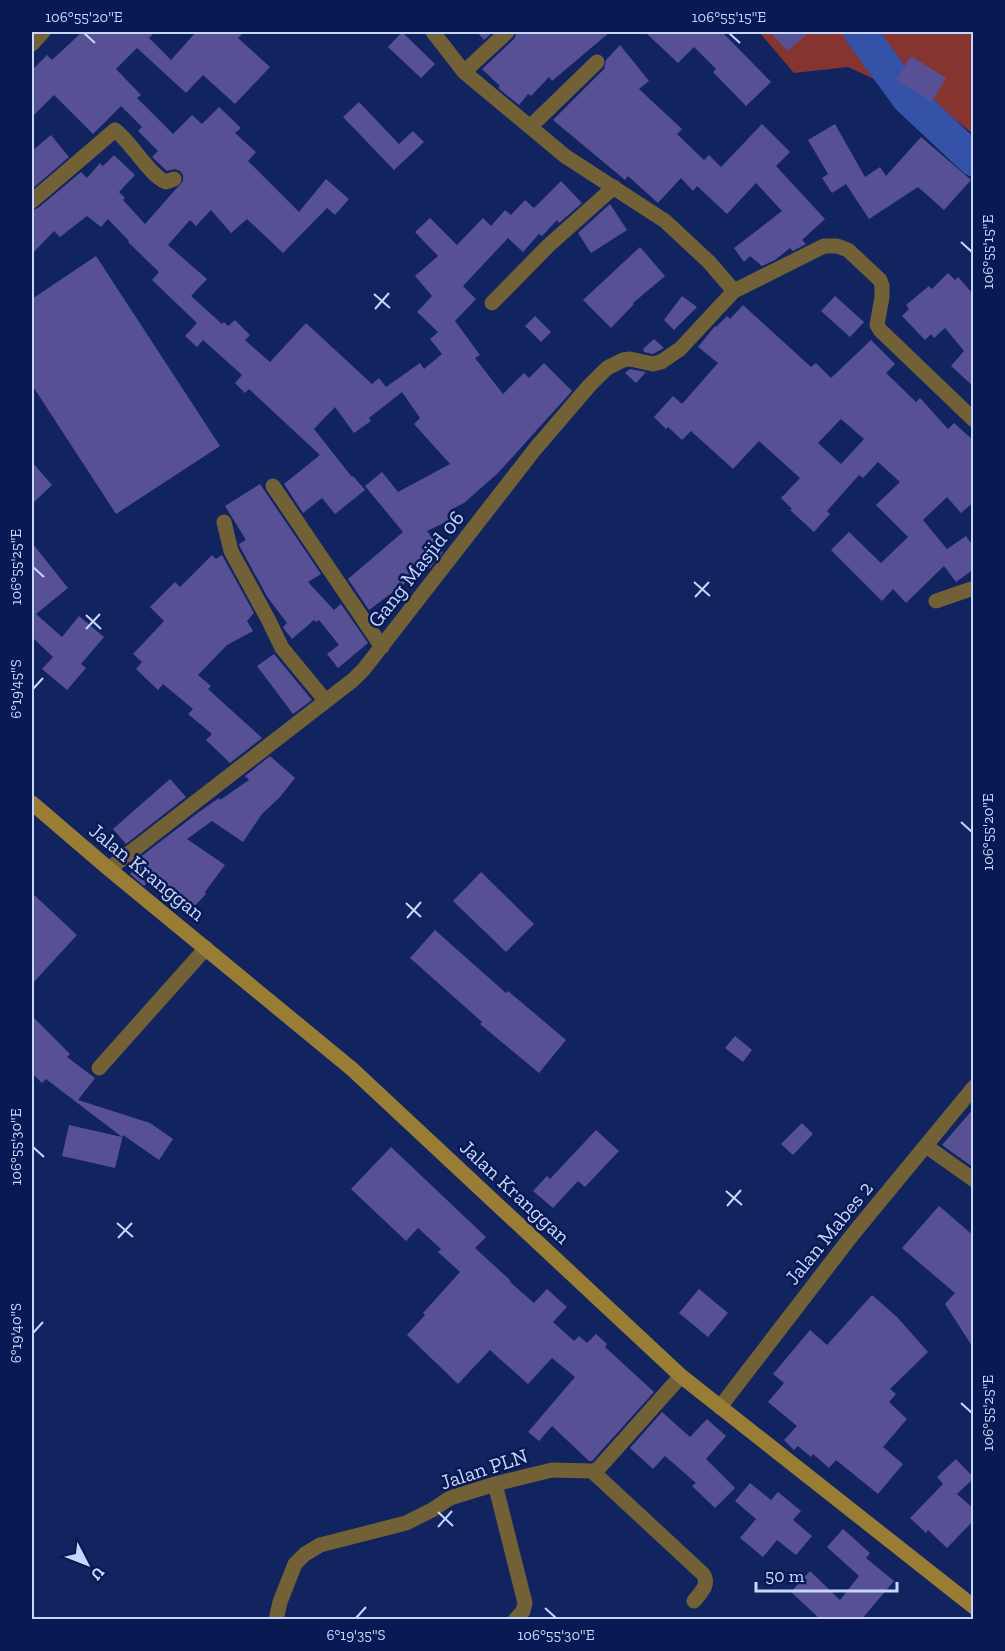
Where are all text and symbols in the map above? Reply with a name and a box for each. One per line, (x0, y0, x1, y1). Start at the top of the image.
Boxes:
text: 106°55'20"E (45, 8, 123, 26)
text: 106°55'15"E (692, 8, 766, 26)
text: 106°55'15"E (979, 215, 997, 289)
street label: Gang Masjid 06 (362, 505, 470, 633)
text: 106°55'25"E (7, 529, 25, 605)
text: 6°19'45"S (7, 659, 25, 719)
text: 106°55'20"E (979, 793, 997, 871)
street label: Jalan Kranggan (85, 817, 210, 926)
text: 106°55'30"E (7, 1108, 25, 1185)
street label: Jalan Kranggan (455, 1134, 576, 1249)
street label: Jalan Mabes 2 (779, 1176, 878, 1290)
text: 6°19'40"S (7, 1303, 25, 1363)
text: 106°55'25"E (979, 1375, 997, 1451)
street label: Jalan PLN (437, 1443, 531, 1494)
north arrow (57, 1534, 117, 1594)
scale bar (756, 1555, 897, 1593)
text: U (87, 1563, 109, 1585)
text: 50 m (765, 1565, 805, 1587)
text: 6°19'35"S (326, 1626, 386, 1644)
text: 106°55'30"E (518, 1626, 595, 1644)

